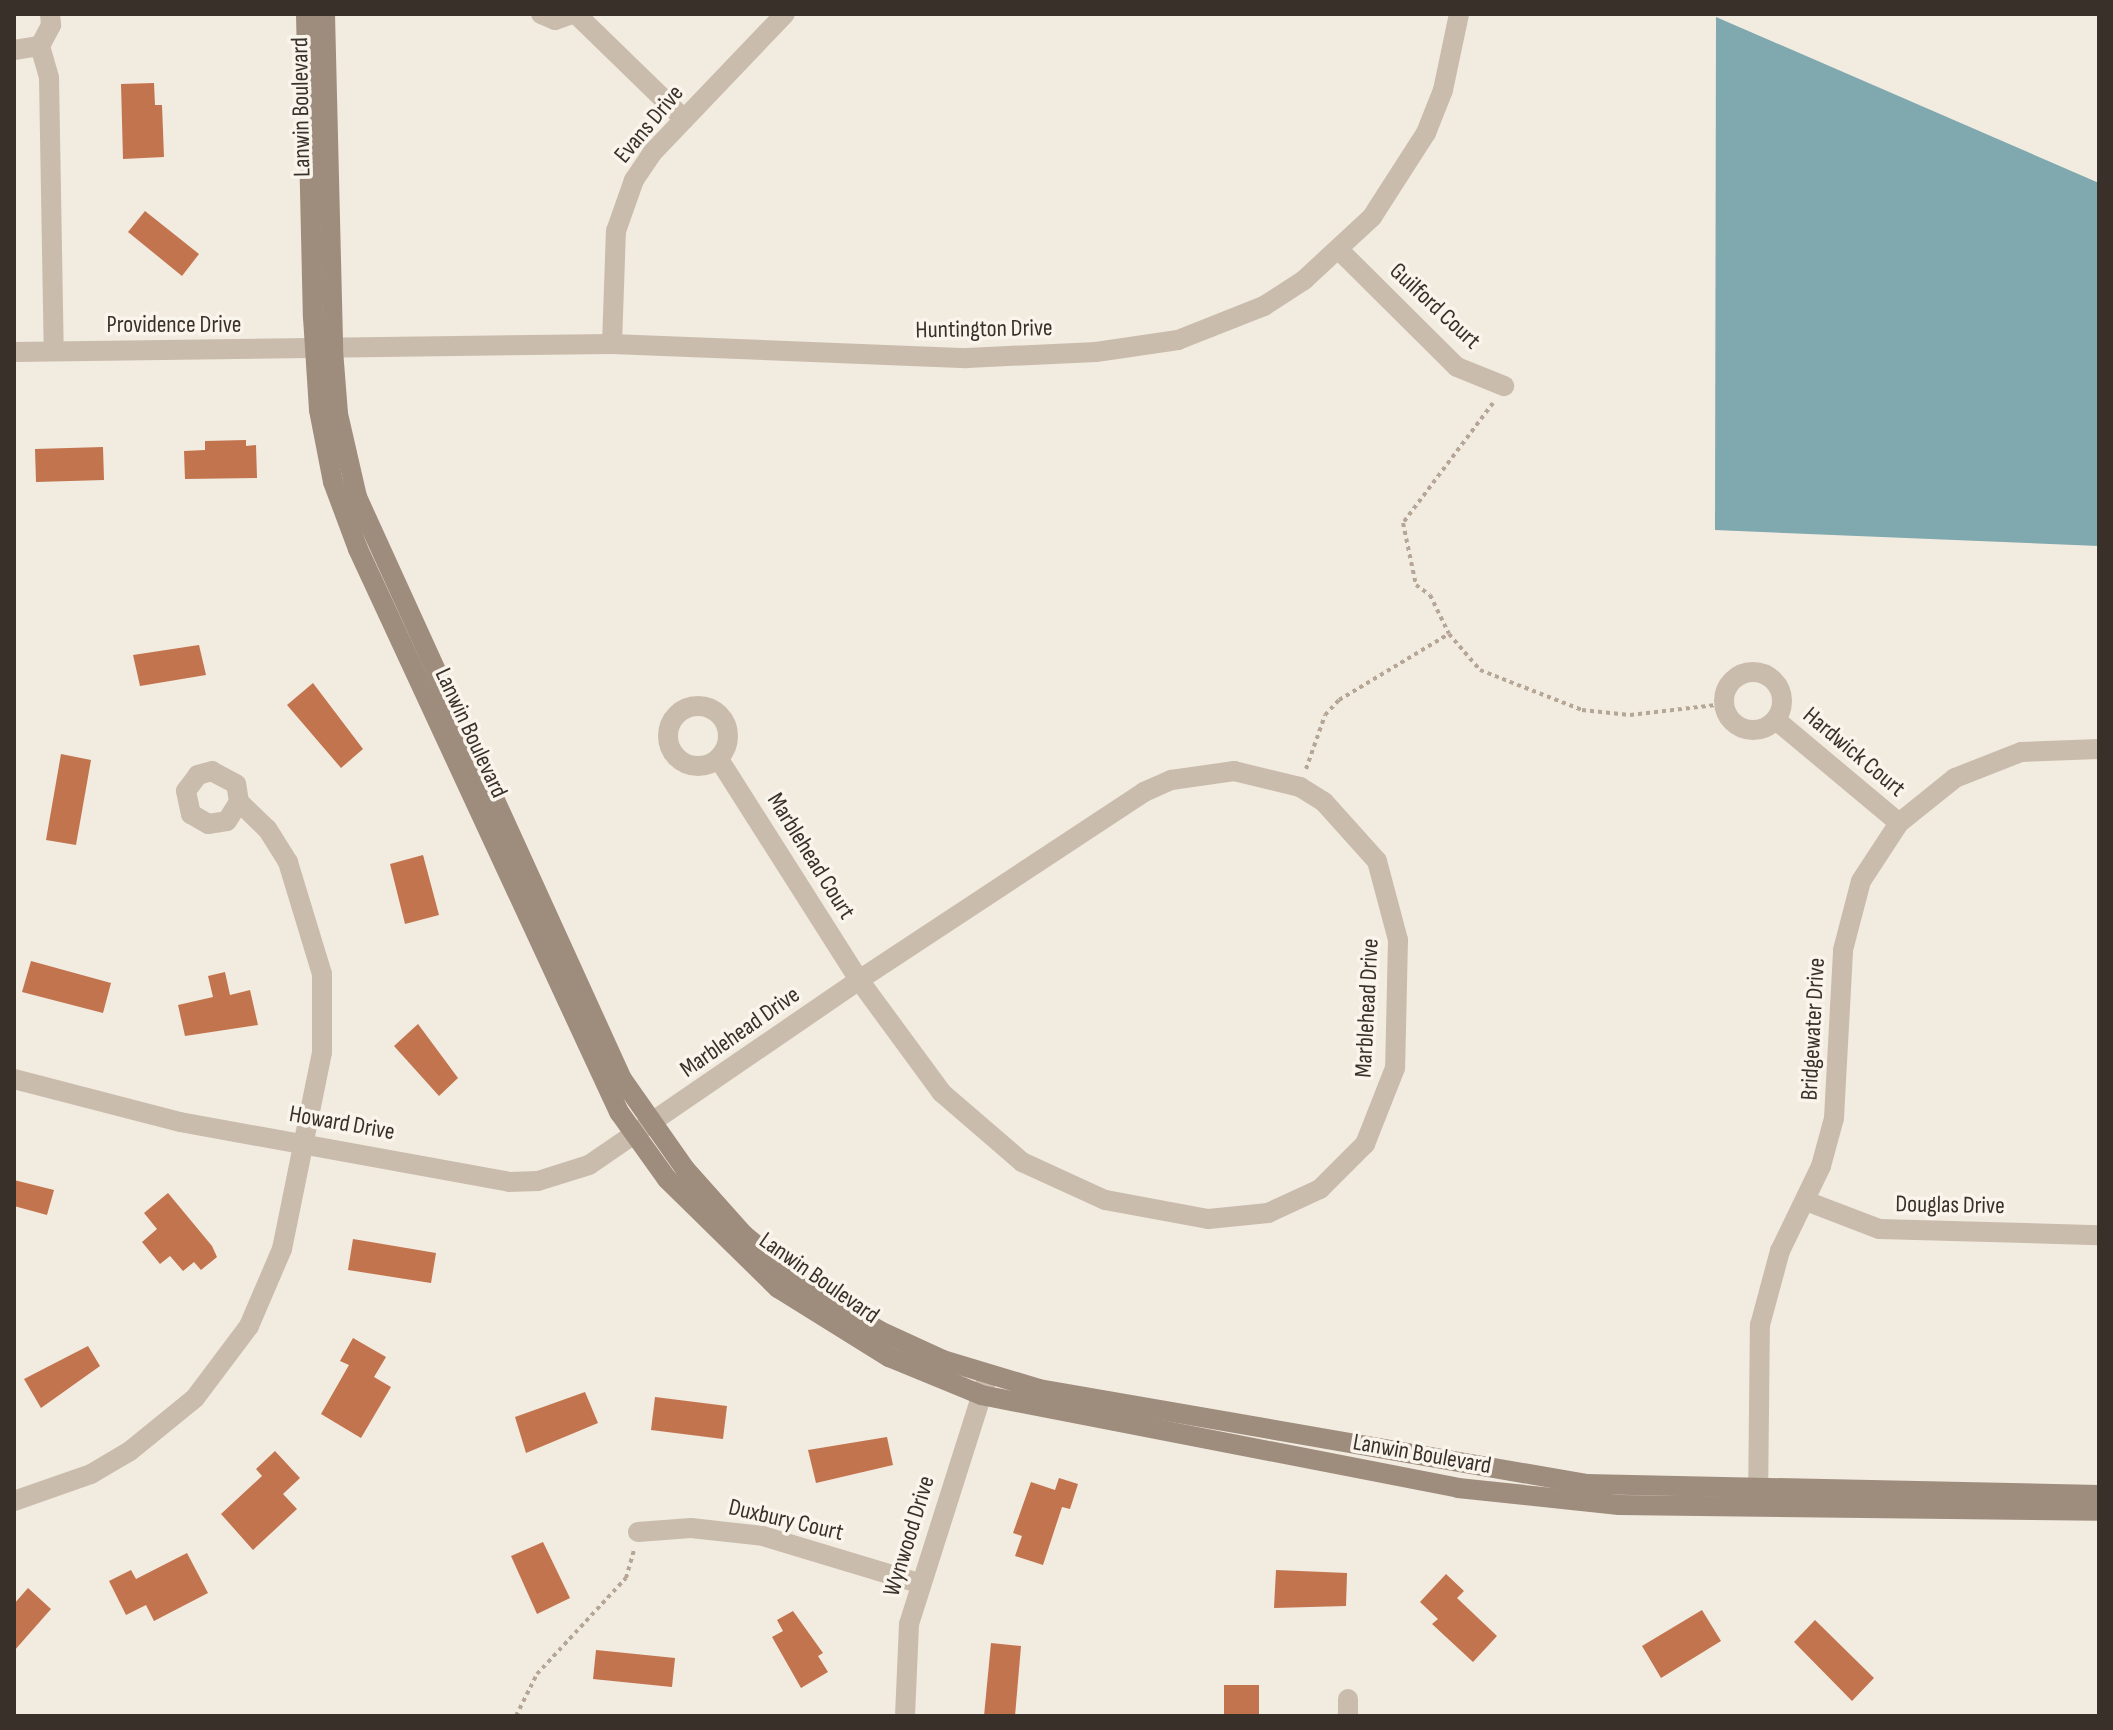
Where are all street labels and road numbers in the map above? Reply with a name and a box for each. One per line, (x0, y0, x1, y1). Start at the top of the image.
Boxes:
street label: Lanwin Boulevard (285, 37, 317, 177)
street label: Evans Drive (608, 79, 690, 169)
street label: Guilford Court (1384, 257, 1486, 355)
street label: Providence Drive (107, 311, 241, 339)
street label: Huntington Drive (915, 313, 1053, 345)
street label: Lanwin Boulevard (428, 664, 514, 802)
street label: Hardwick Court (1797, 701, 1911, 803)
street label: Marblehead Court (761, 788, 861, 924)
street label: Marblehead Drive (1349, 938, 1385, 1078)
street label: Bridgewater Drive (1795, 957, 1831, 1101)
street label: Marblehead Drive (675, 980, 805, 1084)
street label: Howard Drive (287, 1100, 397, 1146)
street label: Douglas Drive (1895, 1190, 2005, 1220)
street label: Lanwin Boulevard (754, 1226, 884, 1330)
street label: Lanwin Boulevard (1351, 1428, 1493, 1480)
street label: Wynwood Drive (877, 1472, 941, 1600)
street label: Duxbury Court (726, 1493, 846, 1547)

